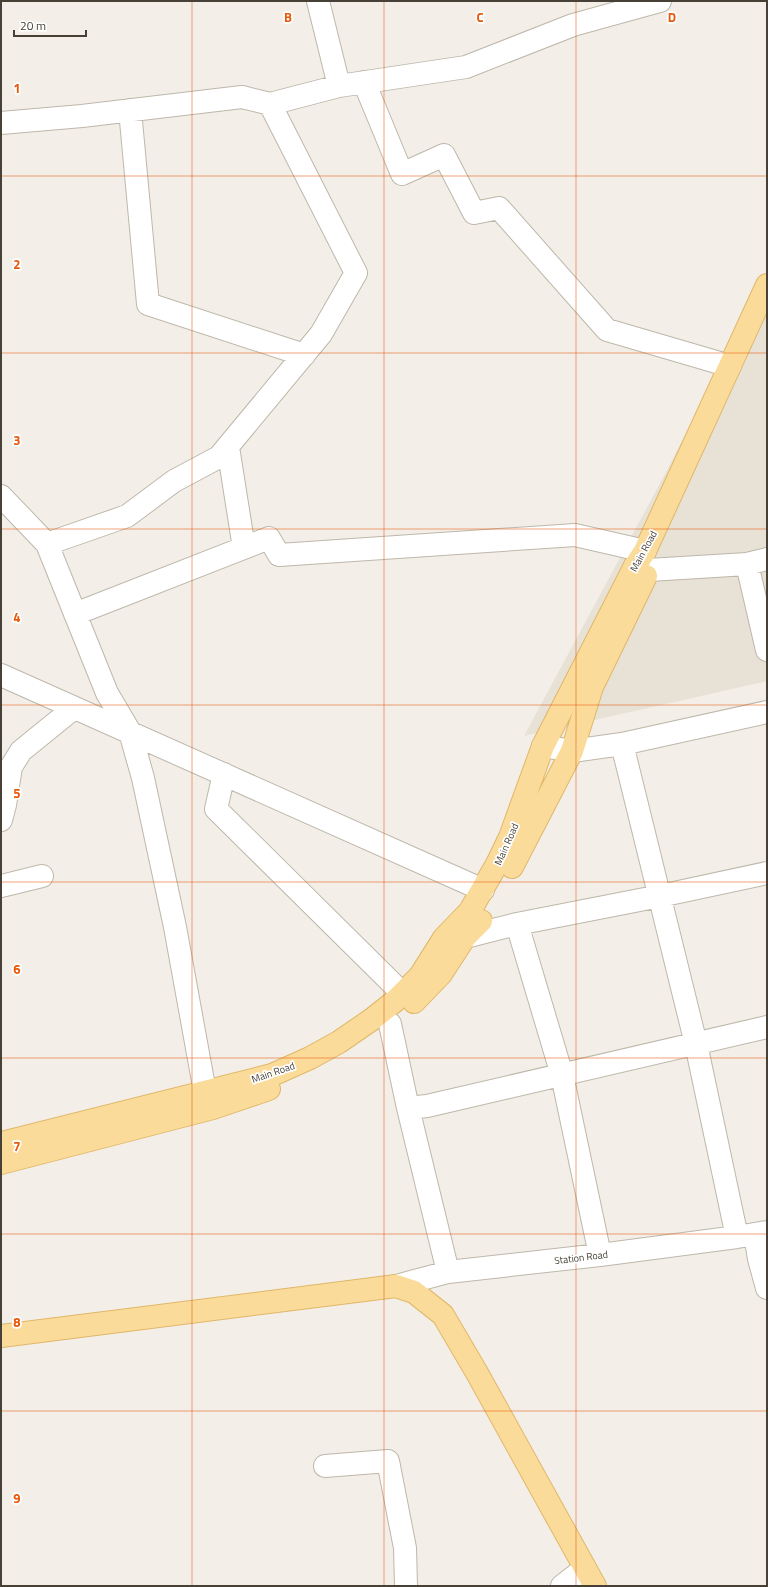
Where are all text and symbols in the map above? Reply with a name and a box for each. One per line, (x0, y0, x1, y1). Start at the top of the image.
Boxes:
text: B (284, 7, 292, 27)
text: C (476, 7, 484, 27)
text: D (668, 7, 676, 27)
scale bar (14, 12, 86, 38)
text: 20 m (20, 16, 46, 35)
text: 1 (13, 78, 21, 98)
text: 2 (13, 254, 21, 274)
text: 3 (13, 430, 21, 450)
street label: Main Road (626, 528, 661, 574)
text: 4 (13, 607, 21, 627)
text: 5 (13, 783, 21, 803)
street label: Main Road (490, 821, 522, 868)
text: 6 (13, 959, 21, 979)
street label: Main Road (250, 1058, 297, 1087)
text: 7 (13, 1136, 21, 1156)
street label: Station Road (553, 1247, 609, 1268)
text: 8 (13, 1312, 21, 1332)
text: 9 (13, 1488, 21, 1508)

